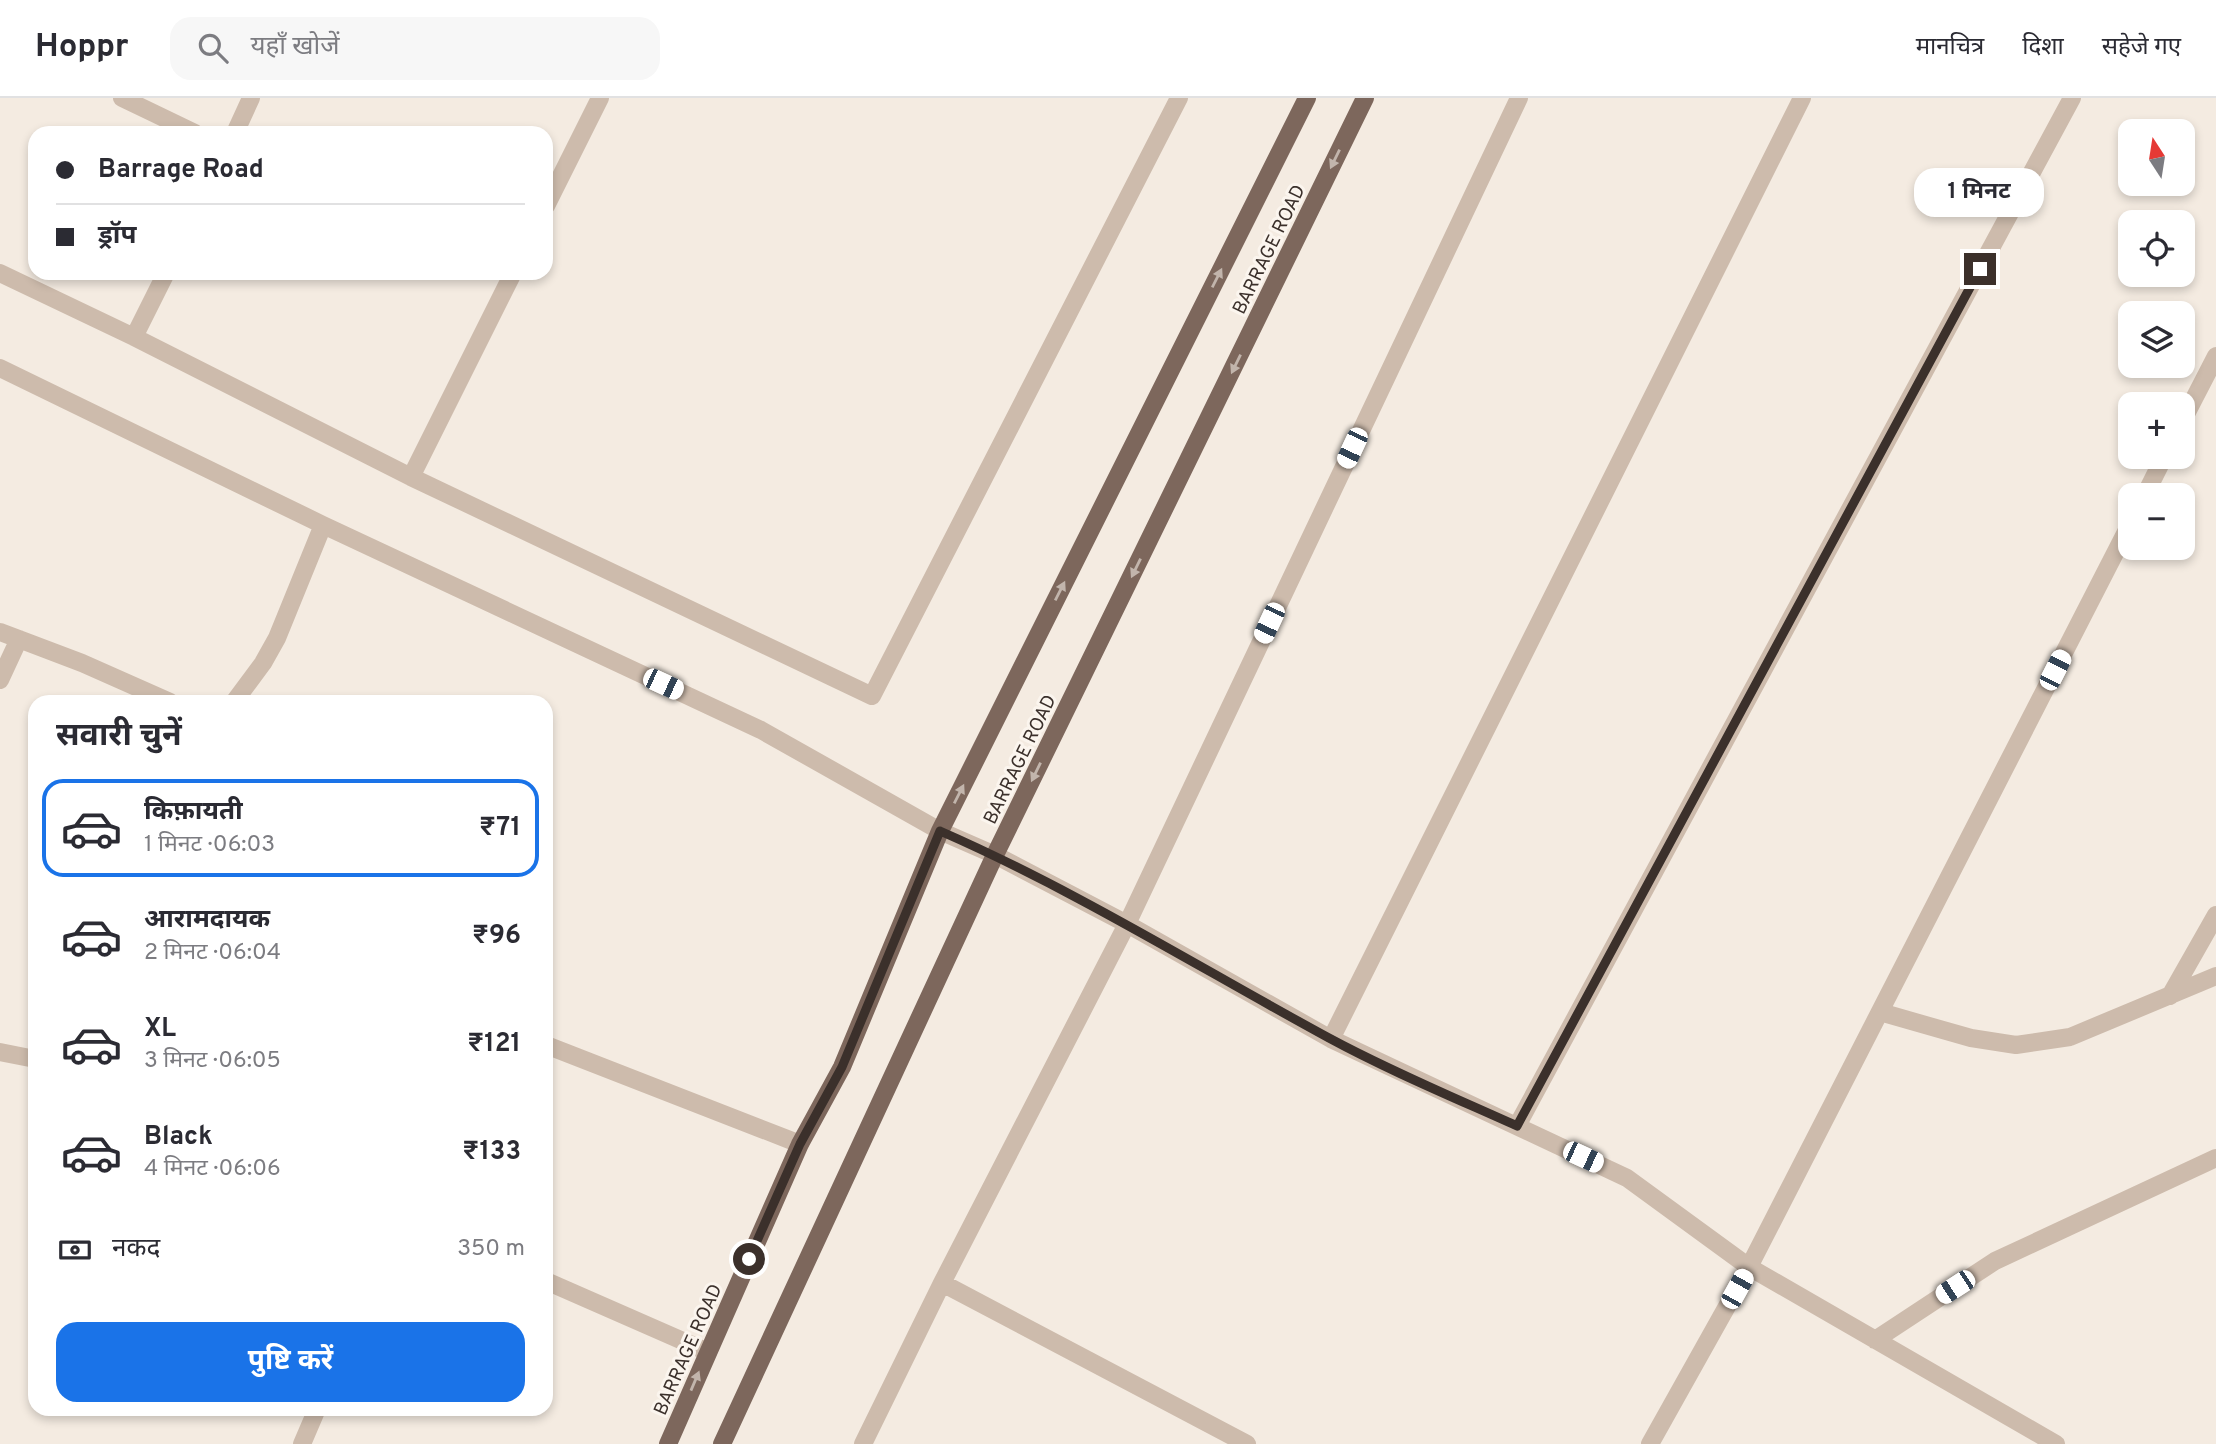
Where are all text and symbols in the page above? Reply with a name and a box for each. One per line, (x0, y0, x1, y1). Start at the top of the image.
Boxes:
search box (170, 17, 660, 80)
text: Hoppr (35, 27, 128, 69)
icon: search (194, 29, 232, 67)
text: यहाँ खोजें (250, 31, 339, 64)
text: मानचित्र (1916, 33, 1984, 63)
text: दिशा (2022, 33, 2064, 63)
text: सहेजे गए (2102, 33, 2181, 63)
north arrow (2118, 119, 2194, 196)
map controls (2118, 119, 2195, 560)
one-way arrow (1330, 149, 1341, 169)
text: Barrage Road (98, 154, 264, 187)
callout: 1 मिनट (1915, 167, 2045, 216)
text: 1 मिनट (1947, 178, 2011, 207)
street label: BARRAGE ROAD (1228, 181, 1312, 319)
button: locate (2118, 210, 2195, 287)
text: ड्रॉप (98, 220, 136, 253)
route end (1964, 253, 1996, 285)
one-way arrow (1212, 268, 1223, 288)
button: layers (2118, 301, 2195, 378)
one-way arrow (1230, 354, 1241, 374)
button: + (2118, 392, 2195, 469)
car (1334, 425, 1371, 471)
button: − (2118, 483, 2195, 560)
one-way arrow (1130, 558, 1141, 578)
one-way arrow (1055, 581, 1066, 601)
car (1251, 600, 1288, 646)
car (2037, 647, 2074, 693)
car (640, 666, 687, 702)
street label: BARRAGE ROAD (979, 691, 1063, 829)
text: सवारी चुनें (56, 717, 182, 757)
one-way arrow (1030, 762, 1041, 782)
one-way arrow (953, 784, 964, 804)
text: किफ़ायती (144, 796, 243, 829)
icon: car (60, 797, 123, 860)
text: ₹71 (479, 812, 521, 845)
text: 1 मिनट · 06:03 (144, 831, 275, 860)
text: आरामदायक (144, 904, 270, 937)
icon: car (60, 905, 123, 968)
text: ₹96 (472, 920, 521, 953)
text: 2 मिनट · 06:04 (144, 939, 281, 968)
icon: car (60, 1013, 123, 1076)
text: XL (144, 1013, 176, 1046)
text: ₹121 (467, 1028, 521, 1061)
text: 3 मिनट · 06:05 (144, 1047, 281, 1076)
icon: car (60, 1121, 123, 1184)
text: Black (144, 1121, 213, 1154)
text: ₹133 (462, 1136, 521, 1169)
car (1560, 1139, 1607, 1175)
text: 4 मिनट · 06:06 (144, 1155, 281, 1184)
icon: cash (56, 1231, 94, 1269)
text: नकद (112, 1233, 160, 1266)
text: 350 m (457, 1235, 525, 1264)
route start (733, 1243, 765, 1275)
car (1718, 1266, 1757, 1312)
car (1932, 1267, 1979, 1307)
street label: BARRAGE ROAD (649, 1280, 729, 1419)
button: पुष्टि करें (56, 1322, 525, 1402)
one-way arrow (690, 1371, 701, 1392)

